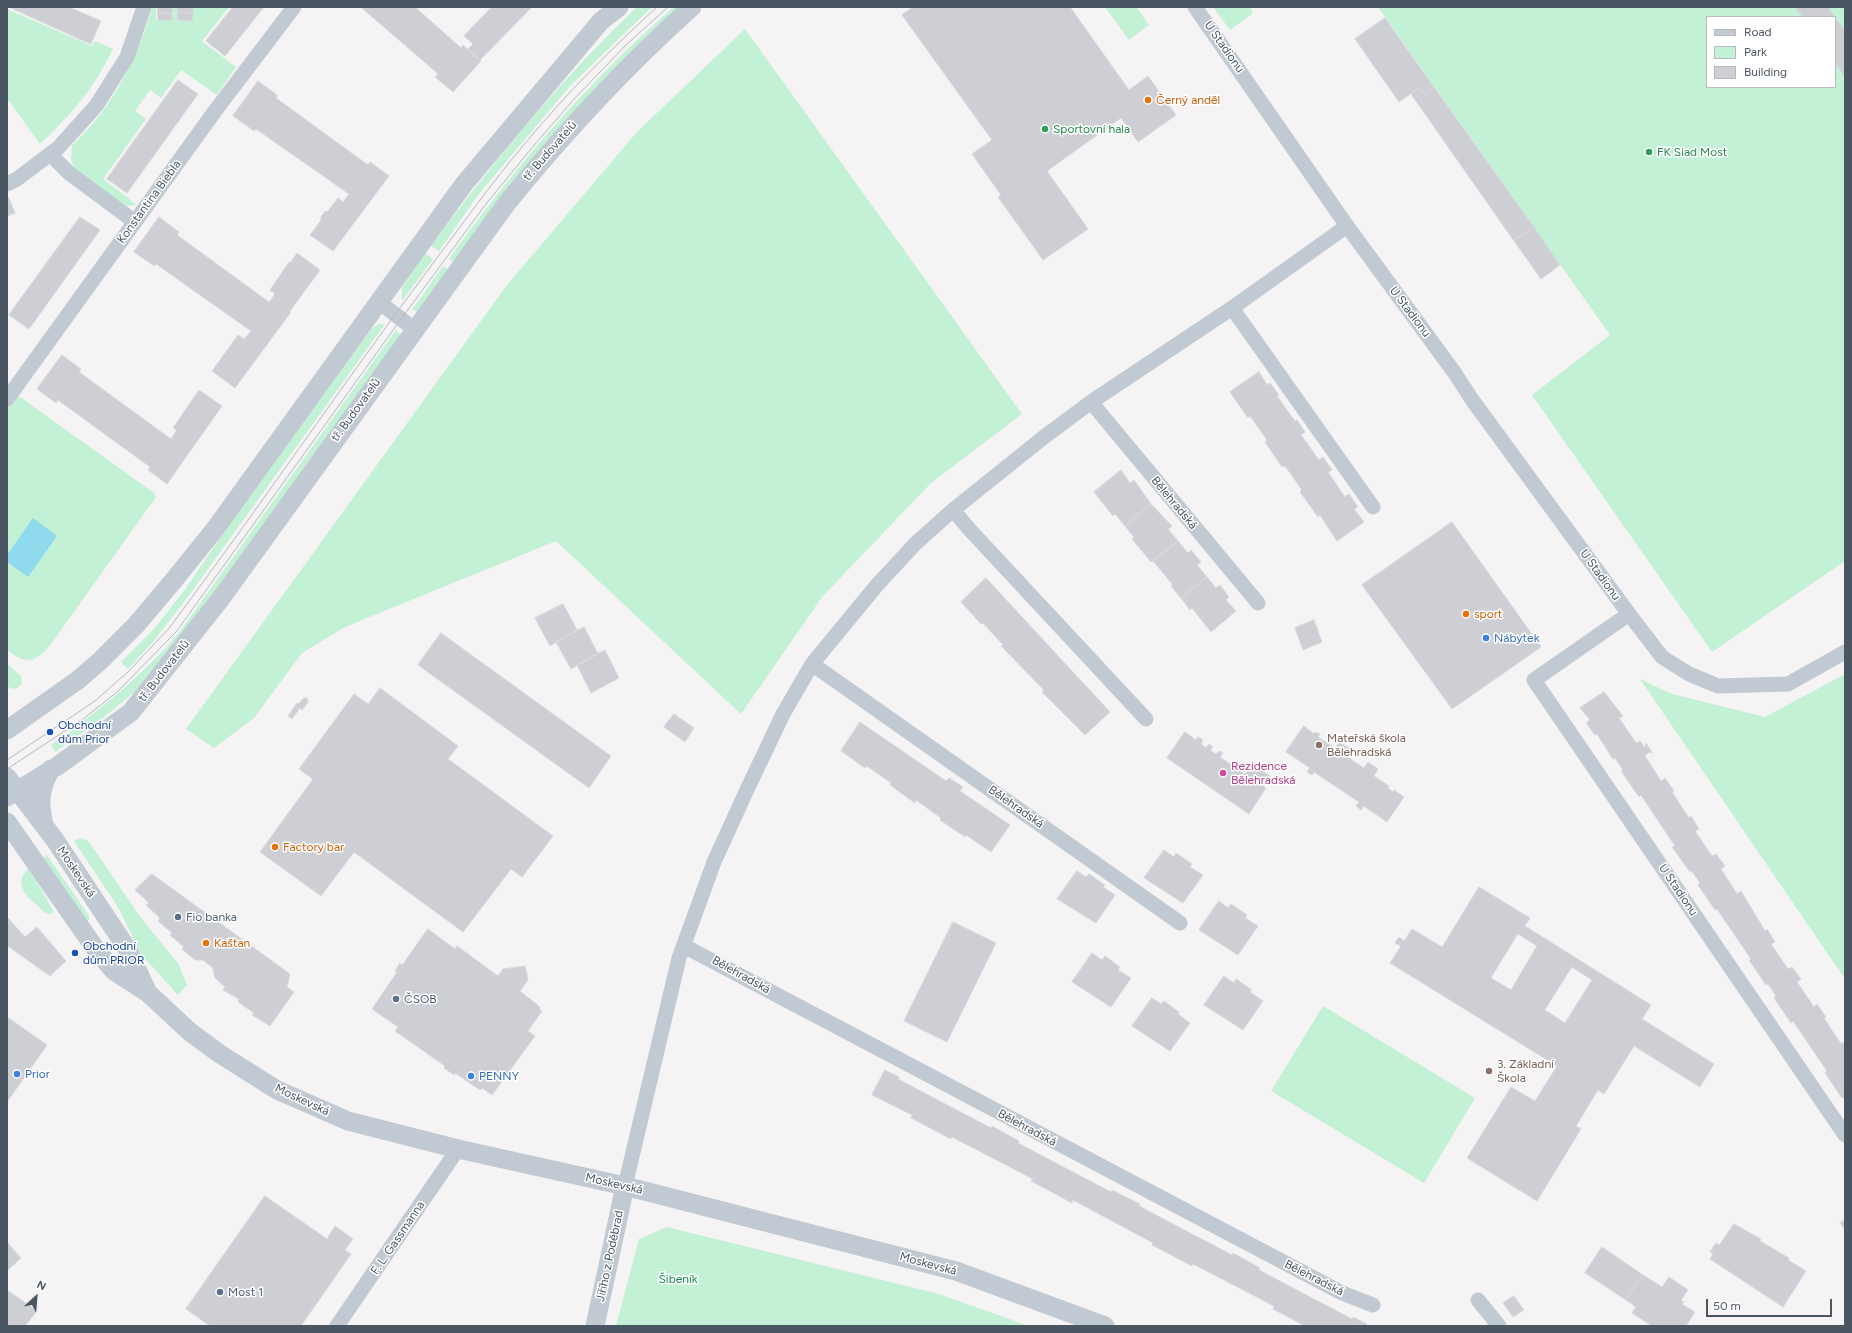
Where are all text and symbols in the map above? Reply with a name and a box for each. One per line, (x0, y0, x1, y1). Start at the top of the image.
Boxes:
legend (1706, 16, 1836, 88)
street label: U Stadionu (1201, 18, 1247, 76)
text: Road (1744, 25, 1772, 39)
text: Park (1744, 45, 1767, 59)
text: Building (1744, 65, 1787, 79)
place label: Černý anděl (1156, 93, 1220, 107)
marker: Černý anděl (1143, 95, 1153, 105)
street label: tř. Budovatelů (520, 118, 580, 184)
place label: Sportovní hala (1053, 122, 1130, 136)
marker: Sportovní hala (1040, 124, 1050, 134)
place label: FK Siad Most (1657, 145, 1727, 159)
marker: FK Siad Most (1644, 147, 1654, 157)
street label: Konstantina Biebla (114, 158, 184, 246)
street label: U Stadionu (1386, 284, 1434, 340)
street label: tř. Budovatelů (328, 376, 384, 444)
street label: Bělehradská (1148, 474, 1200, 532)
street label: U Stadionu (1577, 547, 1623, 603)
place label: sport (1474, 607, 1502, 621)
marker: sport (1461, 609, 1471, 619)
place label: Nábytek (1494, 631, 1539, 645)
marker: Nábytek (1481, 633, 1491, 643)
street label: tř. Budovatelů (135, 637, 193, 705)
place label: Obchodní dům Prior (58, 718, 111, 746)
marker: Obchodní dům Prior (45, 727, 55, 737)
place label: Mateřská škola Bělehradská (1327, 731, 1406, 759)
marker: Mateřská škola Bělehradská (1314, 740, 1324, 750)
place label: Rezidence Bělehradská (1231, 759, 1295, 787)
marker: Rezidence Bělehradská (1218, 768, 1228, 778)
street label: Bělehradská (986, 783, 1046, 831)
place label: Factory bar (283, 840, 344, 854)
marker: Factory bar (270, 842, 280, 852)
street label: Moskevská (54, 844, 98, 900)
street label: U Stadionu (1655, 861, 1701, 919)
place label: Fio banka (186, 910, 237, 924)
marker: Fio banka (173, 912, 183, 922)
place label: Kaštan (214, 936, 250, 950)
marker: Kaštan (201, 938, 211, 948)
place label: Obchodní dům PRIOR (83, 939, 144, 967)
marker: Obchodní dům PRIOR (70, 948, 80, 958)
street label: Bělehradská (709, 953, 773, 997)
place label: ČSOB (404, 992, 437, 1006)
marker: ČSOB (391, 994, 401, 1004)
place label: 3. Základní Škola (1497, 1057, 1554, 1085)
marker: 3. Základní Škola (1484, 1066, 1494, 1076)
place label: Prior (25, 1067, 50, 1081)
marker: Prior (12, 1069, 22, 1079)
place label: PENNY (479, 1069, 519, 1083)
marker: PENNY (466, 1071, 476, 1081)
street label: Moskevská (272, 1081, 332, 1119)
street label: Bělehradská (995, 1107, 1059, 1149)
street label: Moskevská (584, 1170, 644, 1198)
street label: F. L. Gassmanna (368, 1198, 428, 1278)
street label: Jiřího z Poděbrad (593, 1209, 627, 1303)
street label: Moskevská (898, 1249, 958, 1279)
street label: Bělehradská (1282, 1257, 1346, 1299)
park label: Šibeník (658, 1272, 698, 1286)
north arrow (16, 1277, 56, 1317)
text: N (35, 1278, 48, 1293)
place label: Most 1 (228, 1285, 263, 1299)
marker: Most 1 (215, 1287, 225, 1297)
scale bar (1708, 1291, 1834, 1317)
text: 50 m (1713, 1299, 1741, 1313)

